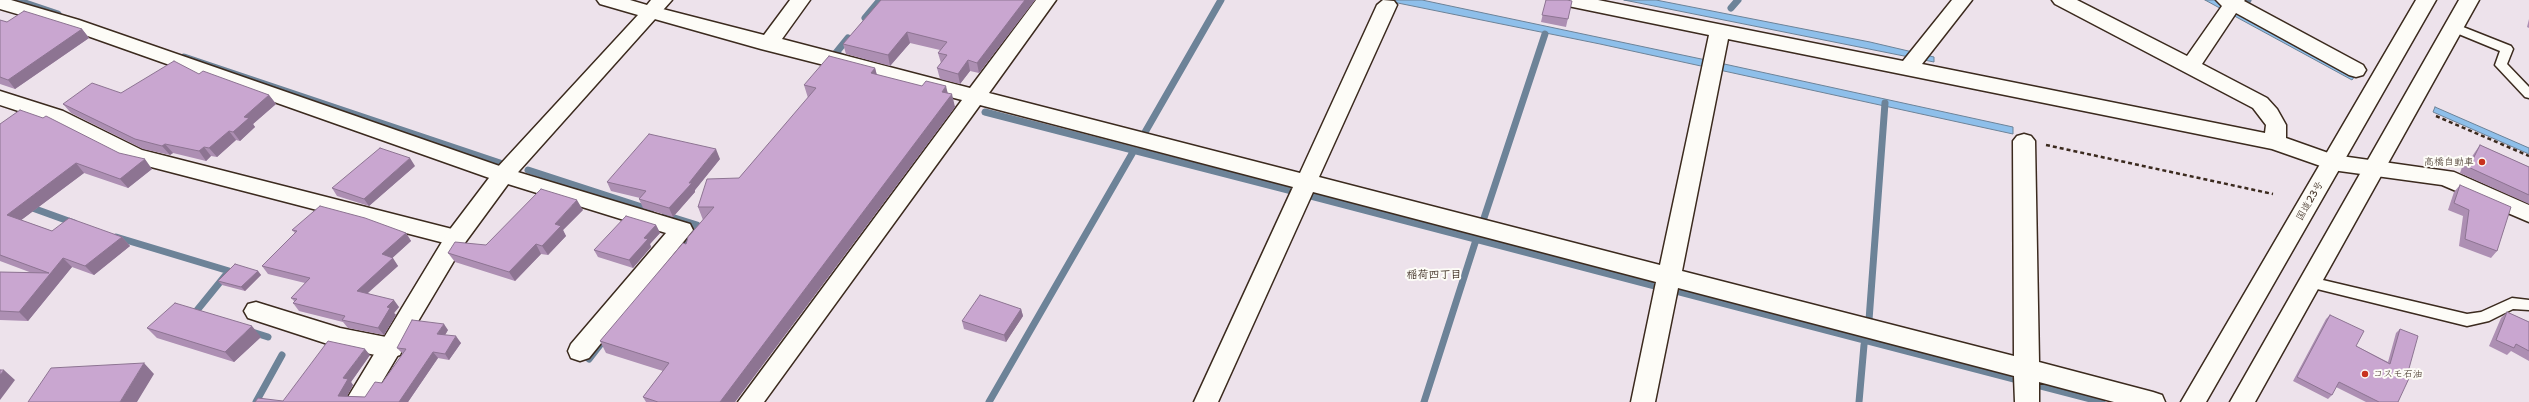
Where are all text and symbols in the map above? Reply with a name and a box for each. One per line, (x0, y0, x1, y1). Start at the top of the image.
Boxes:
place label: 高橋自動車 (2424, 156, 2474, 168)
marker: 高橋自動車 (2477, 157, 2487, 167)
street label: 国道23号 (2294, 179, 2326, 223)
district label: 稲荷四丁目 (1407, 268, 1461, 282)
place label: コスモ石油 (2373, 368, 2423, 380)
marker: コスモ石油 (2360, 369, 2370, 379)

